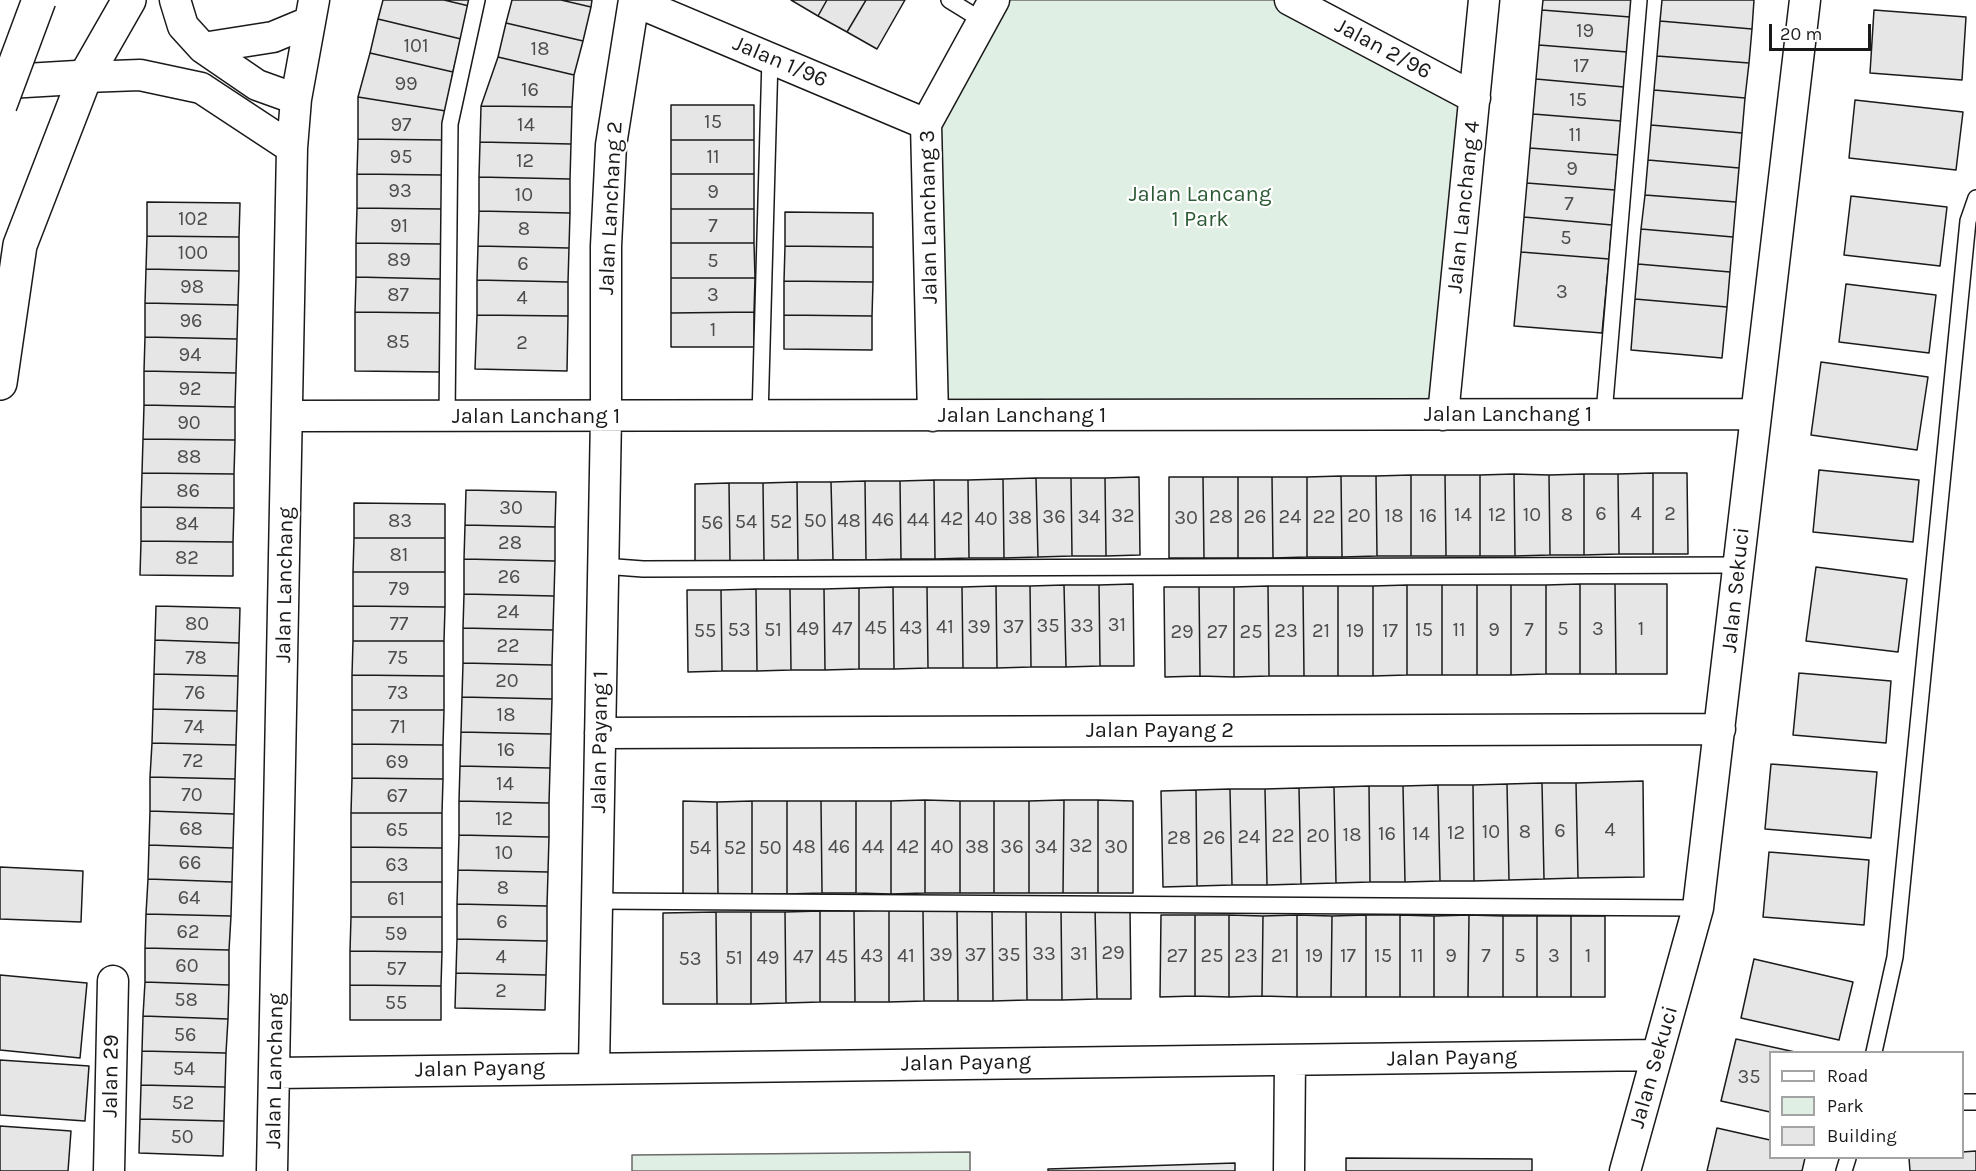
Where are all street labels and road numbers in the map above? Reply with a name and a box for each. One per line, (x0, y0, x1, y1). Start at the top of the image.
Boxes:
street label: Jalan 2/96 (1330, 13, 1436, 85)
street label: Jalan 1/96 (729, 30, 831, 94)
street label: Jalan Lanchang 4 (1442, 119, 1486, 295)
street label: Jalan Lanchang 2 (593, 121, 629, 295)
street label: Jalan Lanchang 3 (914, 130, 944, 304)
street label: Jalan Lanchang 1 (1424, 402, 1592, 428)
street label: Jalan Lanchang 1 (938, 403, 1106, 429)
street label: Jalan Lanchang 1 (452, 404, 620, 430)
street label: Jalan Lanchang (270, 507, 300, 663)
street label: Jalan Sekuci (1716, 526, 1756, 654)
street label: Jalan Payang 1 (586, 670, 614, 814)
street label: Jalan Payang 2 (1086, 718, 1234, 744)
street label: Jalan Lanchang (260, 993, 290, 1149)
street label: Jalan Sekuci (1624, 1003, 1684, 1131)
street label: Jalan 29 (97, 1034, 125, 1118)
street label: Jalan Payang (1387, 1044, 1517, 1072)
street label: Jalan Payang (901, 1049, 1031, 1077)
street label: Jalan Payang (415, 1055, 545, 1083)

